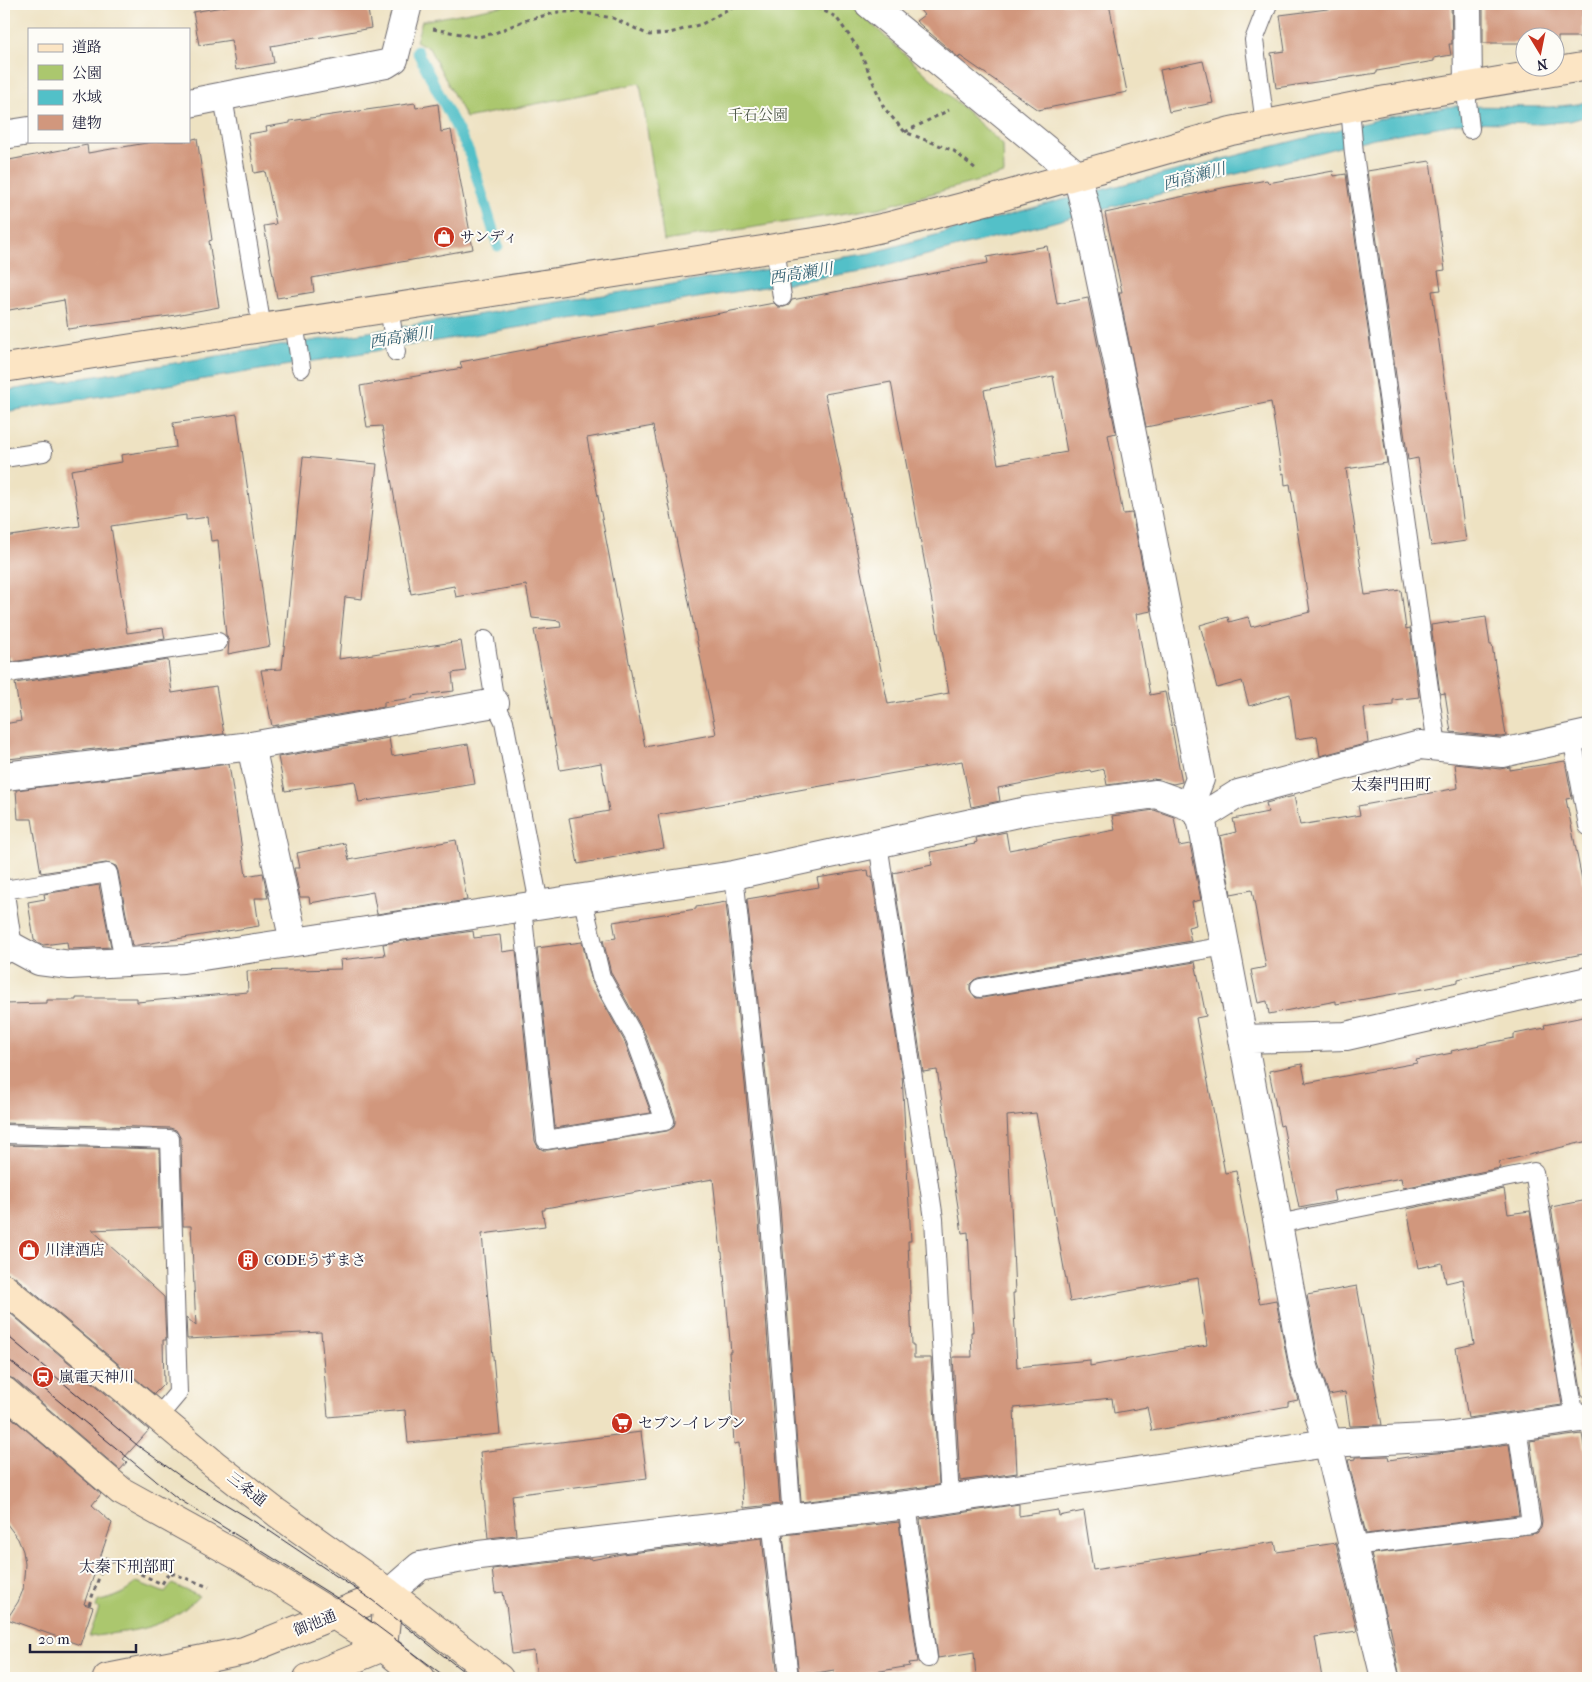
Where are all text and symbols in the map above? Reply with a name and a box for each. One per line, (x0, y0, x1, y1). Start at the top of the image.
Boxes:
legend (28, 28, 190, 142)
north arrow (1514, 28, 1564, 78)
text: 道路 (72, 38, 102, 56)
text: N (1535, 55, 1549, 74)
text: 公園 (72, 64, 102, 82)
text: 水域 (72, 88, 102, 106)
park label: 千石公園 (728, 106, 788, 124)
text: 建物 (72, 114, 102, 132)
water label: 西高瀬川 (1161, 158, 1229, 193)
shop icon: サンディ (432, 225, 456, 249)
place label: サンディ (460, 228, 518, 246)
water label: 西高瀬川 (768, 258, 836, 287)
water label: 西高瀬川 (368, 322, 436, 351)
district label: 太秦門田町 (1351, 775, 1431, 794)
shop icon: 川津酒店 (17, 1238, 41, 1262)
place label: 川津酒店 (45, 1241, 105, 1259)
building icon: CODEうずまさ (236, 1248, 260, 1272)
place label: CODEうずまさ (264, 1251, 366, 1269)
station icon: 嵐電天神川 (31, 1365, 55, 1389)
place label: 嵐電天神川 (59, 1368, 134, 1386)
supermarket icon: セブン-イレブン (610, 1411, 634, 1435)
place label: セブン-イレブン (638, 1414, 746, 1432)
street label: 三条通 (224, 1468, 270, 1510)
district label: 太秦下刑部町 (79, 1557, 175, 1576)
street label: 御池通 (291, 1606, 339, 1640)
scale bar (30, 1622, 136, 1654)
text: 20 m (38, 1630, 70, 1648)

